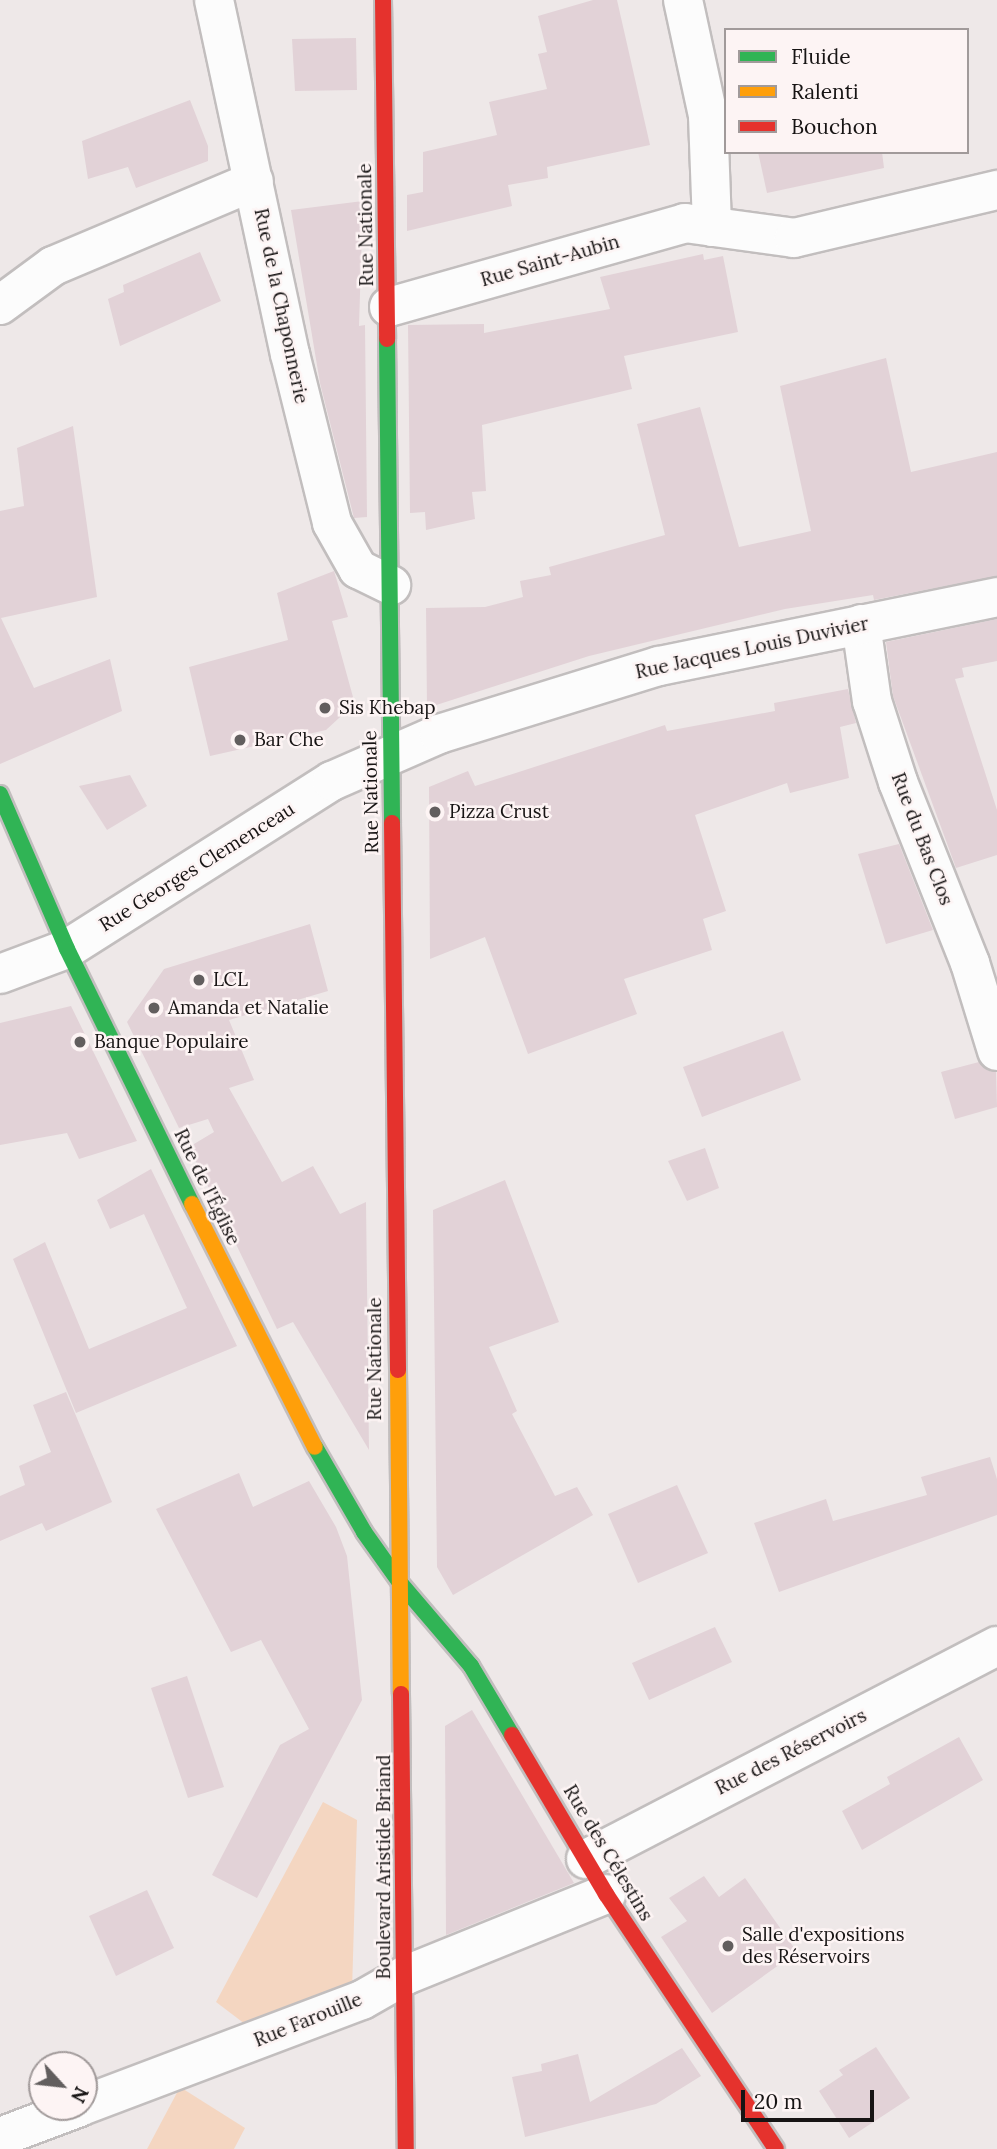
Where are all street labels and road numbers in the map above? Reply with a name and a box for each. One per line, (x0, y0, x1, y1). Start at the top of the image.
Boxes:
street label: Rue Nationale (354, 163, 378, 287)
street label: Rue de la Chaponnerie (249, 206, 313, 406)
street label: Rue Saint-Aubin (478, 230, 622, 292)
street label: Rue Jacques Louis Duvivier (633, 612, 871, 684)
street label: Rue Nationale (359, 730, 383, 854)
street label: Rue du Bas Clos (886, 770, 958, 908)
street label: Rue Georges Clemenceau (95, 797, 299, 937)
street label: Rue de l'Église (169, 1125, 245, 1249)
street label: Rue Nationale (364, 1297, 386, 1421)
street label: Rue des Réservoirs (712, 1704, 870, 1800)
street label: Boulevard Aristide Briand (373, 1755, 395, 1979)
street label: Rue des Célestins (558, 1781, 658, 1925)
street label: Rue Farouille (251, 1988, 365, 2052)

